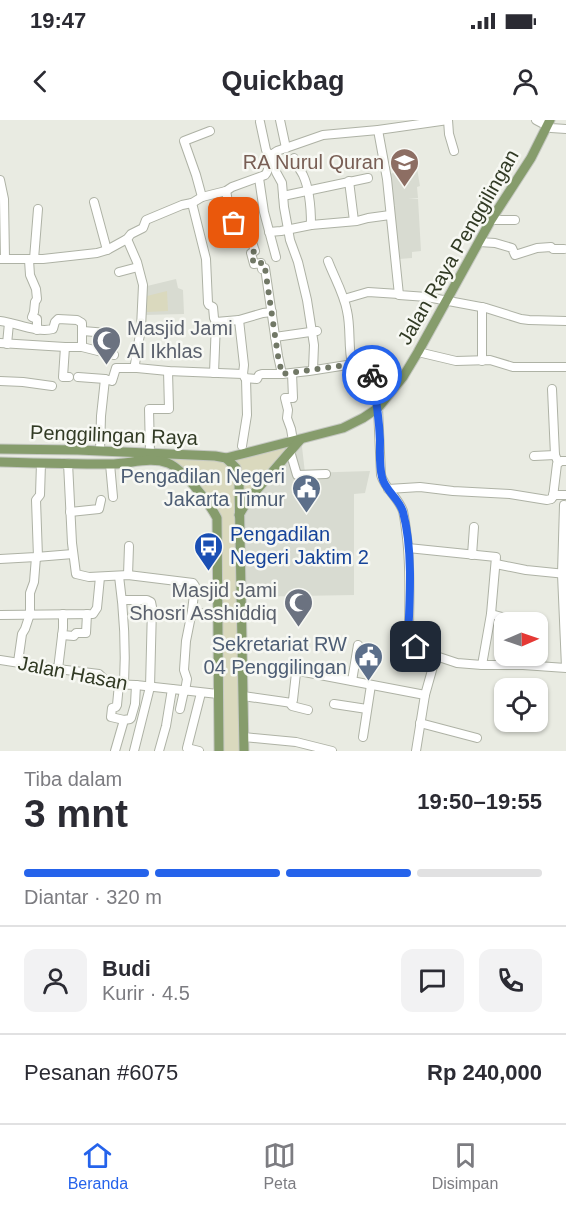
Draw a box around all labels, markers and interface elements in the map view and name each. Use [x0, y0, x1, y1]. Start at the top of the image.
text: 19:47 [30, 8, 86, 33]
icon: back [24, 65, 57, 98]
icon: person [509, 65, 542, 98]
text: Quickbag [221, 66, 345, 96]
school or university icon: RA Nurul Quran [389, 146, 421, 188]
street label: Jalan Raya Penggilingan [393, 146, 523, 348]
place label: RA Nurul Quran [243, 151, 384, 173]
pin [208, 197, 259, 248]
icon: bag [217, 206, 250, 239]
place label: Masjid Jami Al Ikhlas [127, 317, 233, 362]
mosque icon: Masjid Jami Al Ikhlas [90, 324, 122, 366]
courier [342, 345, 402, 405]
icon: bike [356, 359, 389, 392]
street label: Penggilingan Raya [30, 421, 199, 449]
place label: Pengadilan Negeri Jakarta Timur [120, 465, 285, 510]
public building icon: Pengadilan Negeri Jakarta Timur [290, 472, 322, 514]
place label: Pengadilan Negeri Jaktim 2 [230, 523, 369, 568]
bus stop icon: Pengadilan Negeri Jaktim 2 [193, 530, 225, 572]
place label: Masjid Jami Shosri Asshiddiq [129, 579, 277, 624]
mosque icon: Masjid Jami Shosri Asshiddiq [282, 586, 314, 628]
north arrow [494, 612, 548, 666]
map controls [494, 612, 548, 732]
pin [390, 621, 441, 672]
icon: home [399, 630, 432, 663]
place label: Sekretariat RW 04 Penggilingan [204, 633, 347, 678]
public building icon: Sekretariat RW 04 Penggilingan [352, 640, 384, 682]
street label: Jalan Hasan [16, 652, 130, 694]
button: locate [494, 678, 548, 732]
text: Tiba dalam [24, 768, 122, 790]
text: 19:50–19:55 [417, 789, 542, 814]
text: 3 mnt [24, 792, 128, 835]
text: Diantar · 320 m [24, 886, 162, 908]
button: person [24, 949, 87, 1012]
button: chat [401, 949, 464, 1012]
button: phone [479, 949, 542, 1012]
text: Budi [102, 956, 151, 981]
text: Kurir · 4.5 [102, 982, 190, 1004]
text: Pesanan #6075 [24, 1060, 178, 1085]
text: Rp 240,000 [427, 1060, 542, 1085]
tab: Beranda [68, 1139, 128, 1193]
tab: Peta [263, 1139, 296, 1193]
tab: Disimpan [432, 1139, 498, 1193]

